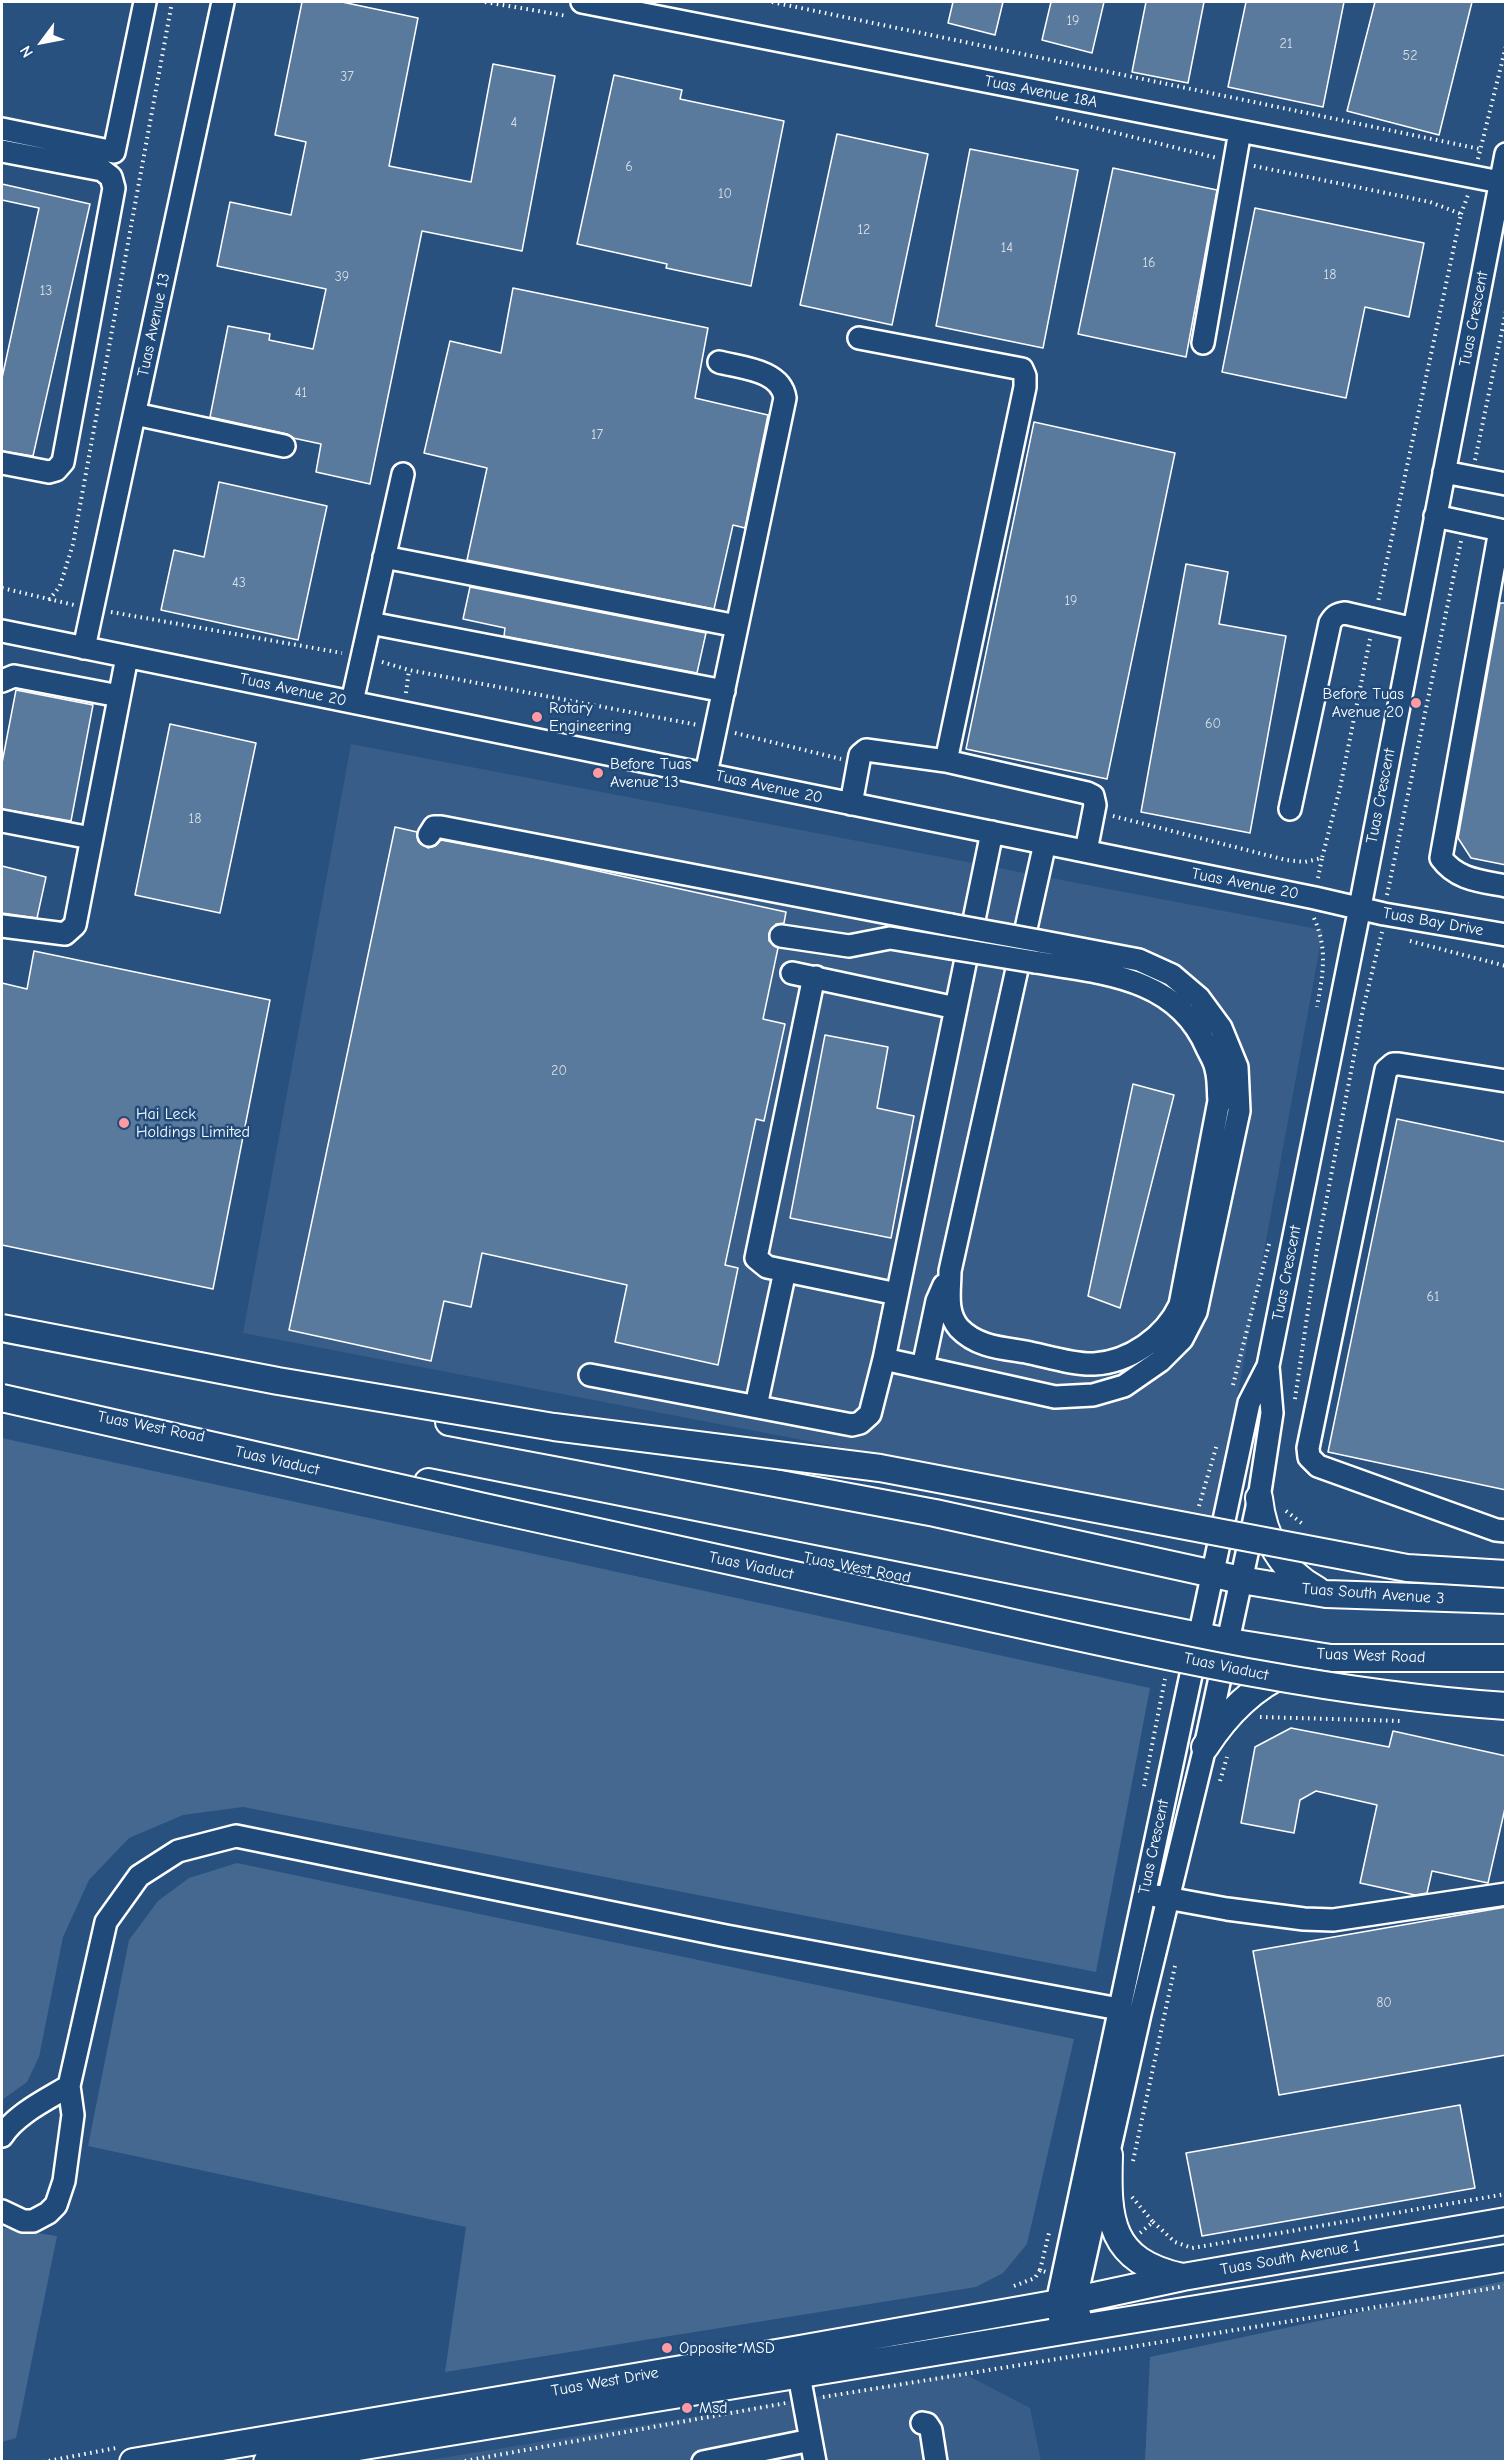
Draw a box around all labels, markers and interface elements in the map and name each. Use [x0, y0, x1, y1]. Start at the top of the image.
north arrow [12, 12, 72, 72]
house number: 19 [1067, 13, 1079, 29]
house number: 21 [1280, 36, 1292, 52]
text: N [16, 42, 37, 61]
house number: 52 [1403, 48, 1417, 64]
house number: 37 [340, 69, 354, 85]
street label: Tuas Avenue 18A [983, 72, 1099, 112]
house number: 4 [511, 115, 517, 131]
house number: 6 [625, 159, 633, 175]
house number: 10 [718, 186, 732, 202]
house number: 12 [858, 222, 870, 238]
house number: 14 [1001, 240, 1013, 256]
house number: 16 [1142, 255, 1156, 271]
house number: 18 [1324, 267, 1336, 283]
house number: 39 [335, 269, 349, 285]
street label: Tuas Crescent [1455, 270, 1493, 368]
street label: Tuas Avenue 13 [134, 272, 174, 378]
house number: 13 [40, 283, 52, 299]
house number: 41 [295, 385, 307, 401]
house number: 17 [591, 427, 603, 443]
house number: 43 [232, 575, 246, 591]
house number: 19 [1065, 593, 1077, 609]
street label: Tuas Avenue 20 [238, 669, 348, 711]
place label: Before Tuas Avenue 20 [1323, 684, 1404, 722]
marker: Before Tuas Avenue 20 [1409, 696, 1423, 710]
place label: Rotary Engineering [549, 698, 632, 736]
marker: Rotary Engineering [530, 710, 544, 724]
house number: 60 [1205, 716, 1221, 732]
street label: Tuas Crescent [1362, 747, 1400, 845]
place label: Before Tuas Avenue 13 [610, 754, 691, 792]
marker: Before Tuas Avenue 13 [591, 766, 605, 780]
street label: Tuas Avenue 20 [714, 766, 824, 808]
house number: 18 [189, 811, 201, 827]
street label: Tuas Avenue 20 [1190, 864, 1300, 904]
street label: Tuas Bay Drive [1381, 904, 1485, 940]
house number: 20 [551, 1063, 567, 1079]
place label: Hai Leck Holdings Limited [136, 1104, 250, 1142]
marker: Hai Leck Holdings Limited [117, 1116, 131, 1130]
street label: Tuas Crescent [1268, 1224, 1306, 1322]
house number: 61 [1426, 1289, 1440, 1305]
street label: Tuas West Road [96, 1407, 206, 1447]
street label: Tuas Viaduct [233, 1442, 321, 1480]
street label: Tuas Viaduct [707, 1548, 795, 1584]
street label: Tuas West Road [802, 1548, 912, 1588]
street label: Tuas South Avenue 3 [1301, 1579, 1445, 1609]
street label: Tuas West Road [1316, 1645, 1426, 1667]
street label: Tuas Viaduct [1182, 1649, 1270, 1685]
street label: Tuas Crescent [1135, 1798, 1173, 1896]
house number: 80 [1376, 1995, 1392, 2011]
street label: Tuas South Avenue 1 [1219, 2236, 1361, 2280]
place label: Opposite MSD [679, 2338, 775, 2358]
marker: Opposite MSD [660, 2341, 674, 2355]
street label: Tuas West Drive [550, 2363, 660, 2401]
place label: Msd [699, 2398, 727, 2418]
marker: Msd [680, 2401, 694, 2415]

